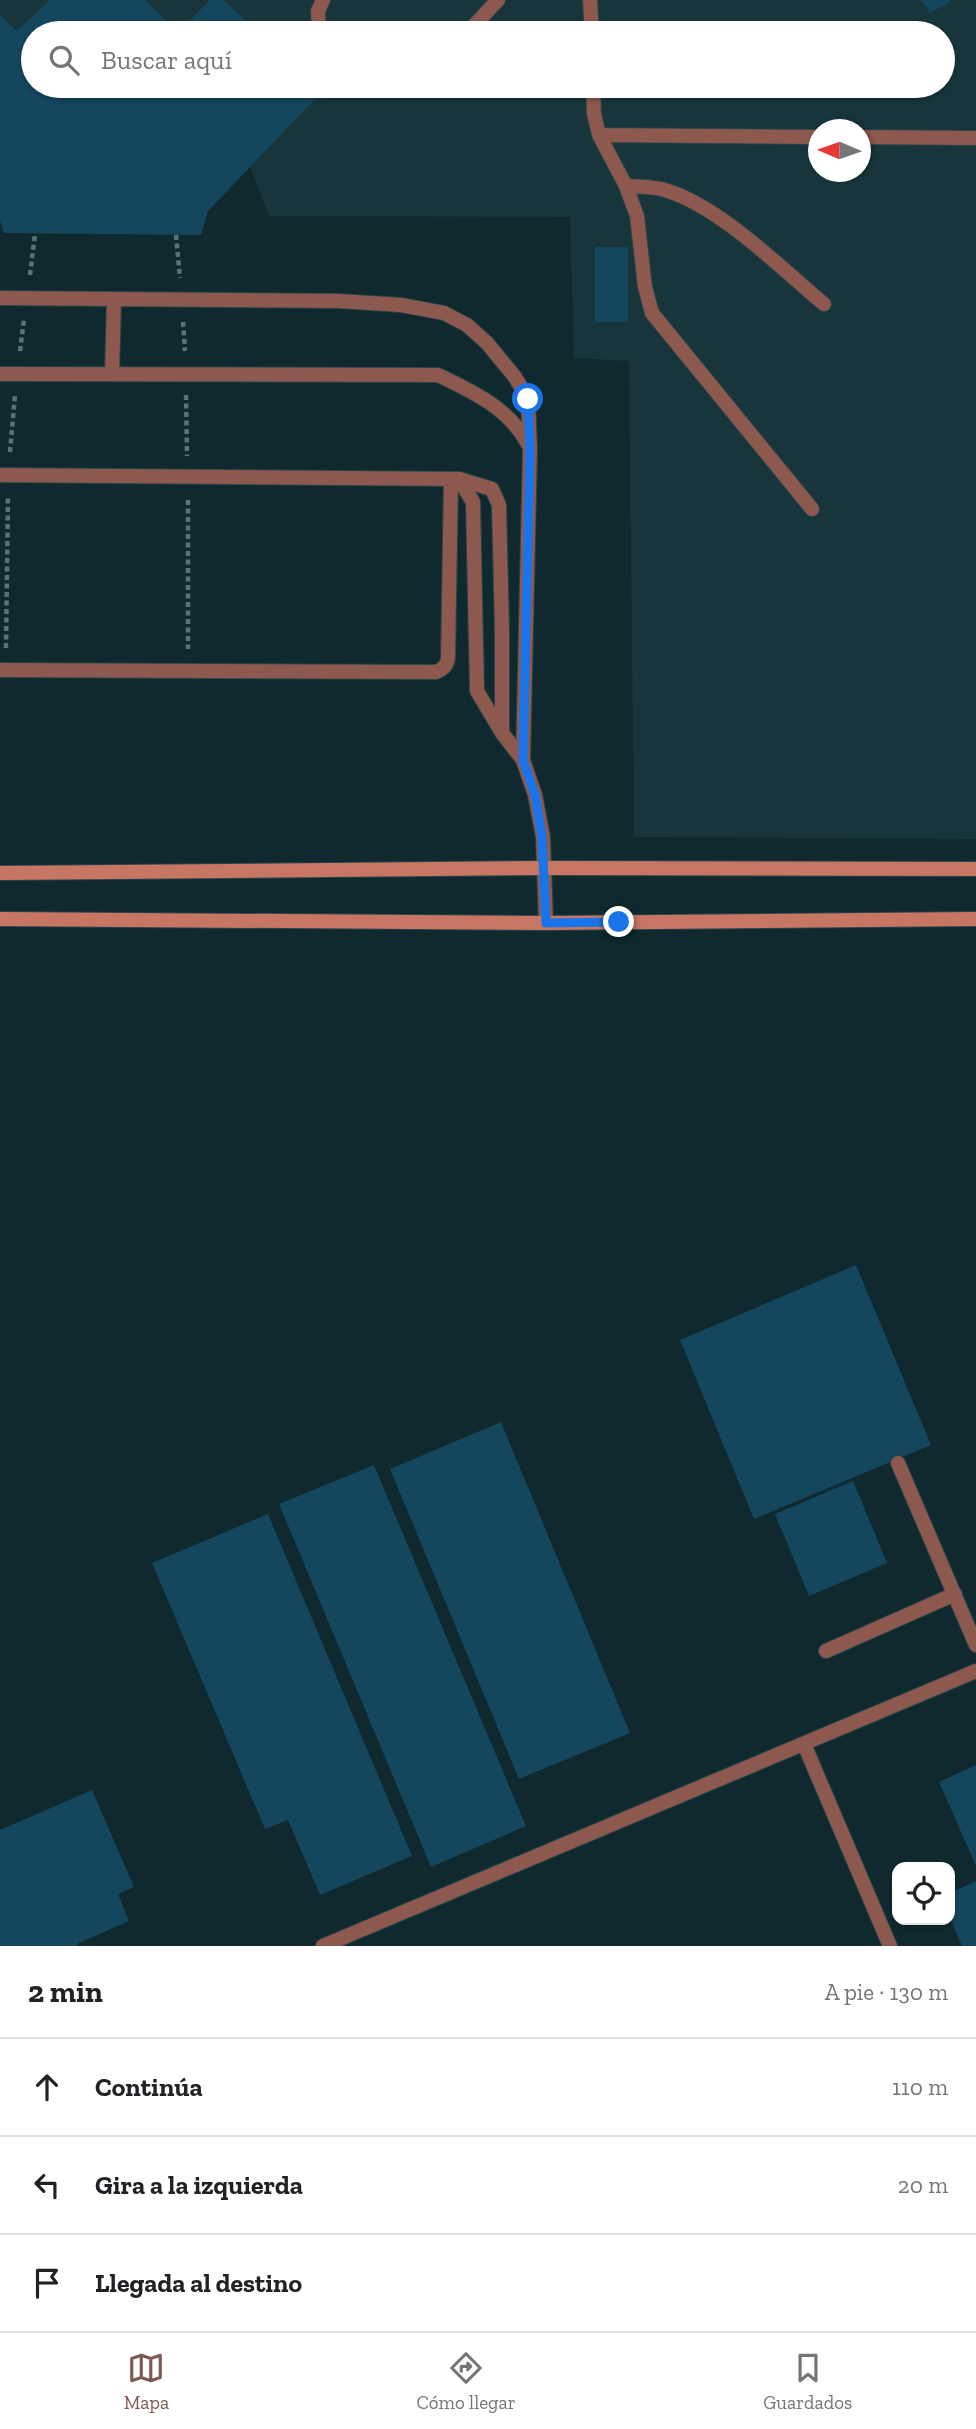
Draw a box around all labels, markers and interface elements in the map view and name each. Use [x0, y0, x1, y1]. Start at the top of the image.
search box [21, 21, 955, 98]
icon: search [45, 41, 83, 79]
text: Buscar aquí [101, 44, 232, 76]
north arrow [808, 119, 871, 182]
route start [512, 383, 543, 414]
route end [603, 906, 634, 937]
map controls [892, 1862, 955, 1925]
button: locate [892, 1862, 955, 1925]
text: 2 min [28, 1974, 103, 2010]
text: A pie · 130 m [825, 1978, 948, 2006]
icon: ahead [28, 2068, 66, 2106]
text: Continúa [95, 2071, 203, 2103]
text: 110 m [892, 2073, 948, 2101]
icon: left [28, 2166, 66, 2204]
text: Gira a la izquierda [95, 2169, 303, 2201]
text: 20 m [898, 2171, 948, 2199]
icon: arrive [28, 2264, 66, 2302]
text: Llegada al destino [95, 2267, 302, 2299]
tab: Mapa [124, 2349, 169, 2414]
tab: Cómo llegar [417, 2349, 516, 2414]
tab: Guardados [763, 2349, 852, 2414]

